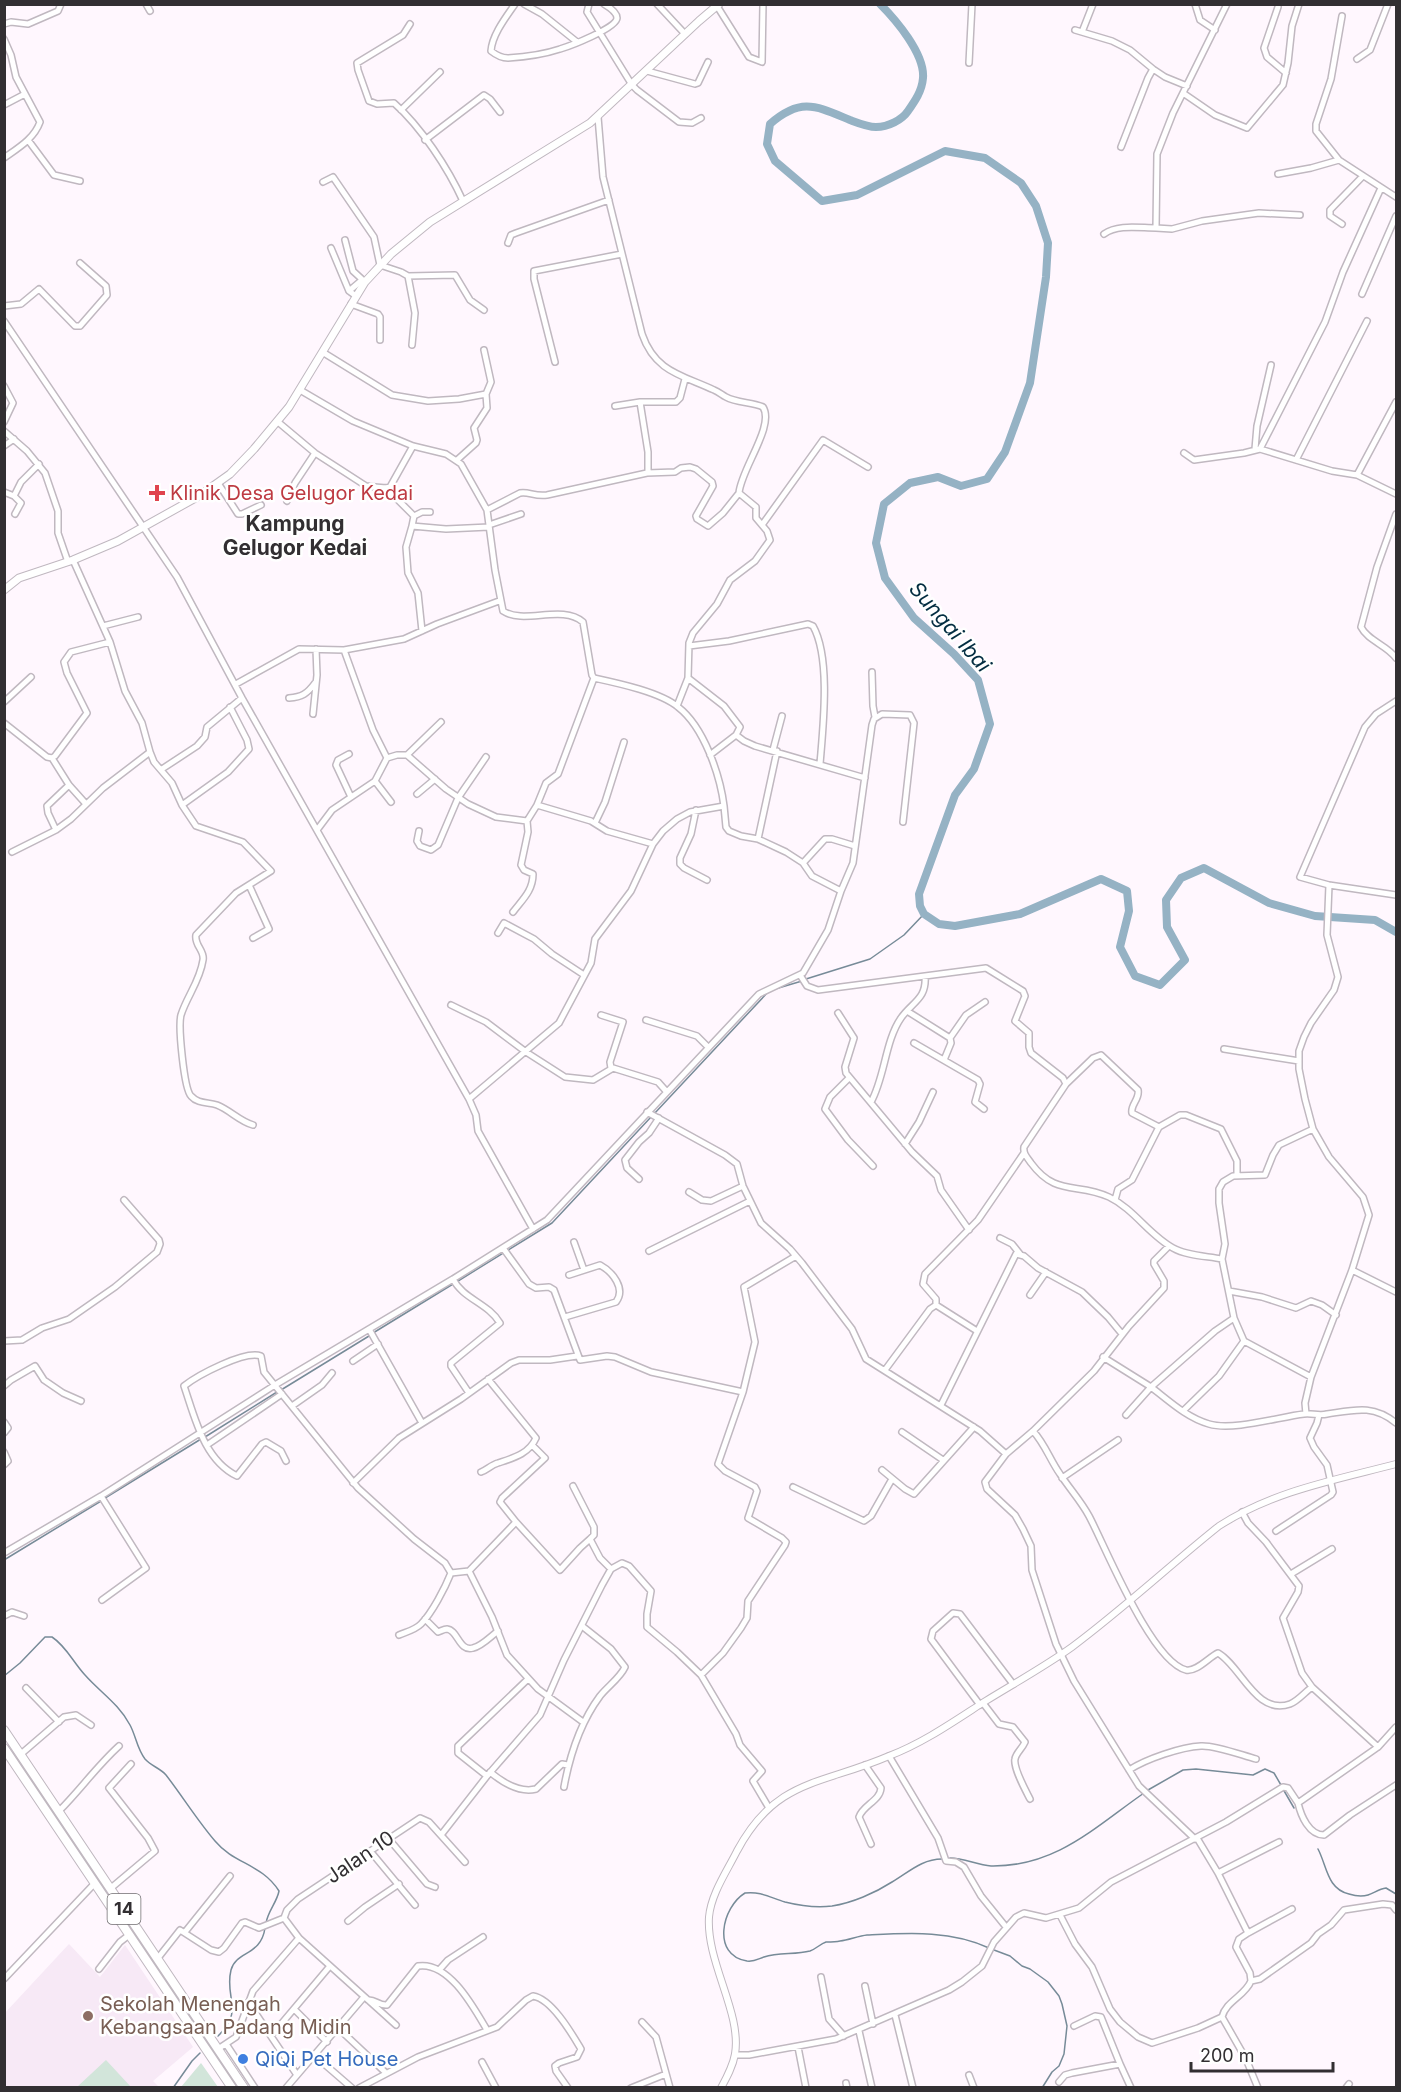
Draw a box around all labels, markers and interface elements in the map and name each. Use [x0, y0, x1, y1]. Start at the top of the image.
place label: Klinik Desa Gelugor Kedai [170, 481, 413, 505]
marker: Klinik Desa Gelugor Kedai [148, 484, 166, 502]
district label: Kampung Gelugor Kedai [223, 511, 367, 560]
water label: Sungai Ibai [904, 576, 997, 678]
street label: Jalan 10 [321, 1826, 399, 1888]
road number: 14 [108, 1894, 140, 1924]
place label: Sekolah Menengah Kebangsaan Padang Midin [100, 1992, 352, 2039]
marker: Sekolah Menengah Kebangsaan Padang Midin [81, 2009, 95, 2023]
scale bar [1191, 2035, 1334, 2073]
text: 200 m [1200, 2045, 1255, 2066]
place label: QiQi Pet House [255, 2047, 398, 2071]
marker: QiQi Pet House [236, 2052, 250, 2066]

